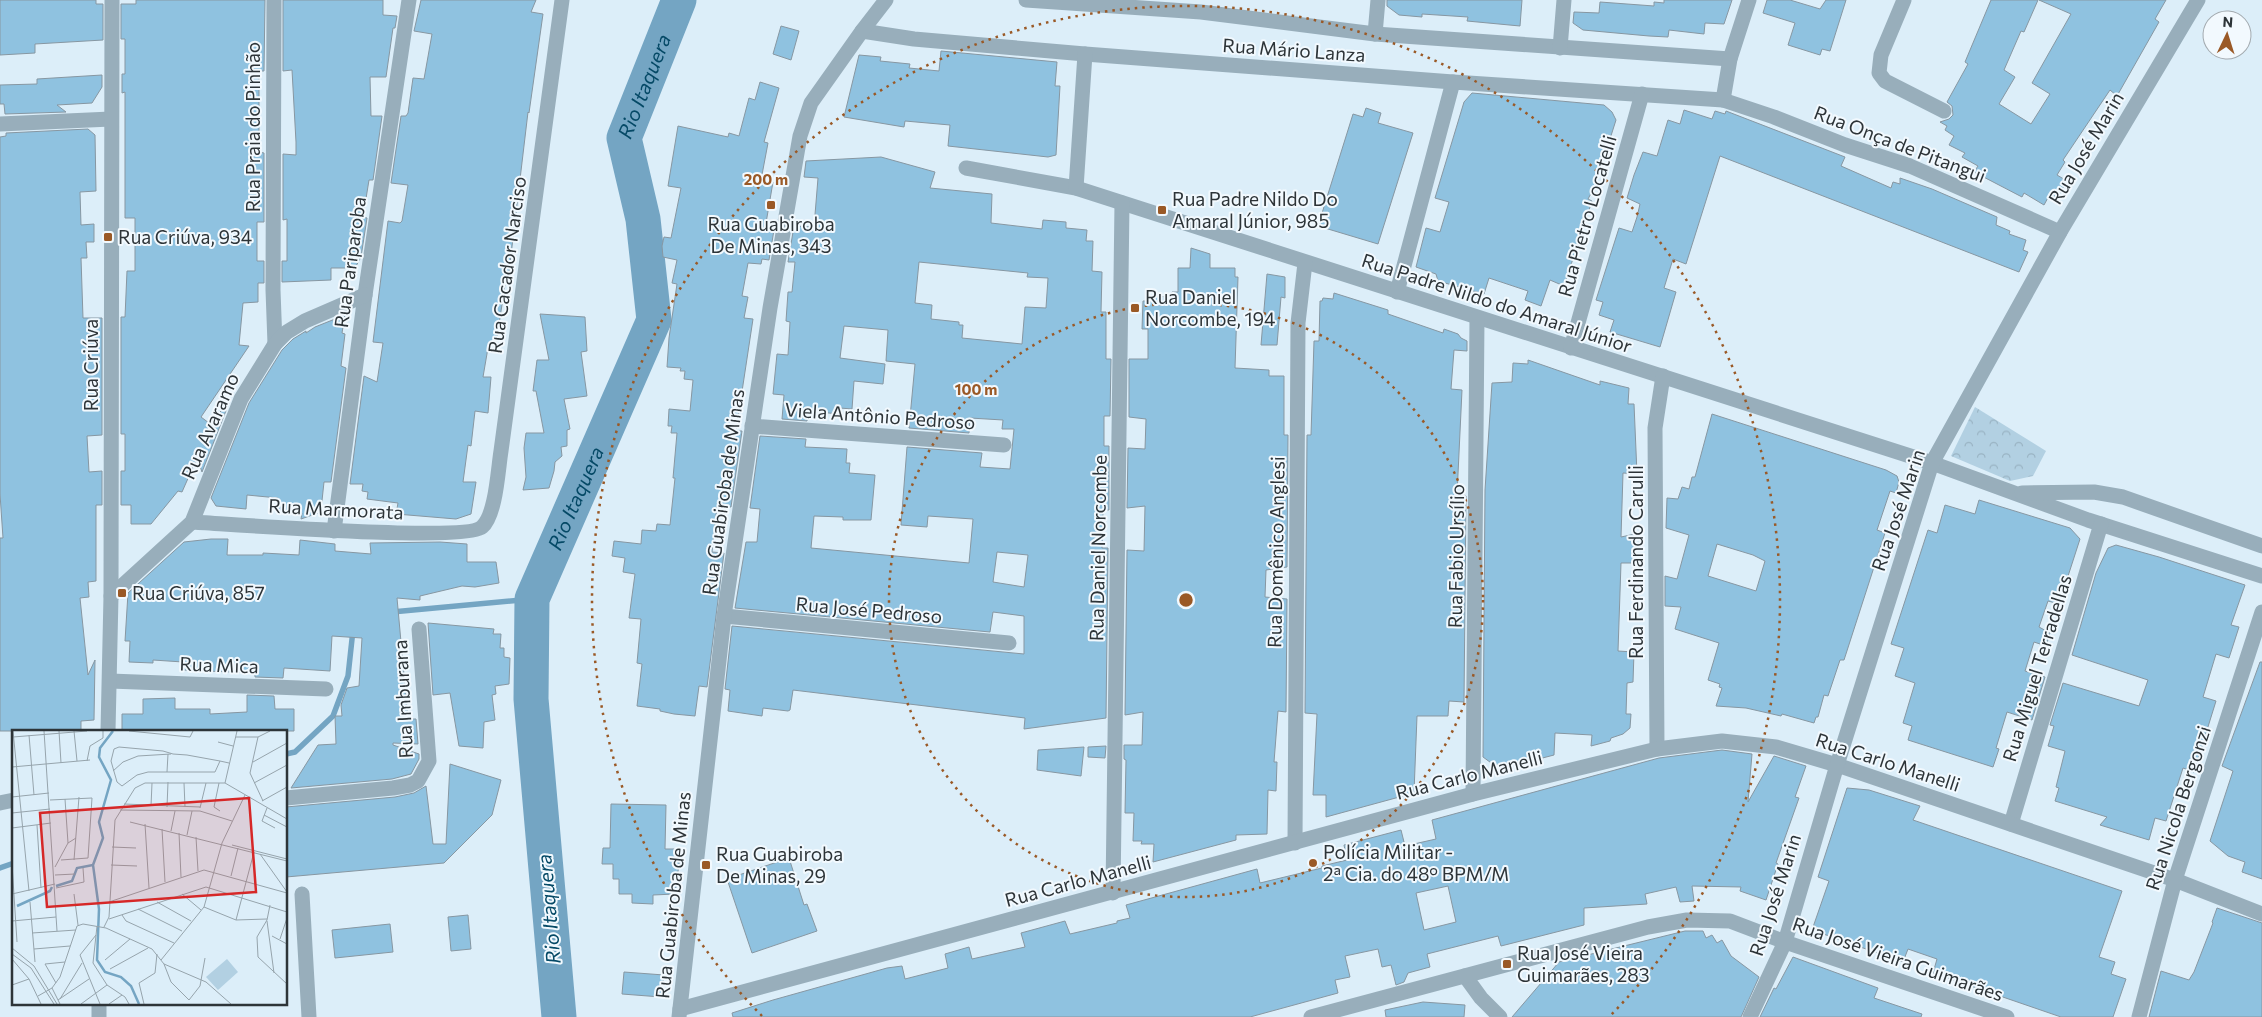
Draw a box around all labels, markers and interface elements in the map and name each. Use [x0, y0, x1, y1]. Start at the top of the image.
north arrow [2202, 10, 2252, 60]
text: N [2222, 13, 2234, 30]
water label: Rio Itaquera [612, 30, 675, 142]
street label: Rua Mário Lanza [1222, 33, 1366, 66]
street label: Rua Praia do Pinhão [241, 42, 264, 212]
street label: Rua José Marin [2043, 87, 2128, 208]
street label: Rua Onça de Pitangui [1811, 100, 1989, 187]
street label: Rua Pietro Locatelli [1552, 132, 1621, 299]
text: 200 m [744, 170, 788, 188]
street label: Rua Cacador Narciso [483, 175, 530, 355]
place label: Rua Padre Nildo Do Amaral Júnior, 985 [1172, 187, 1338, 232]
street label: Rua Pariparoba [329, 195, 370, 329]
marker: Rua Guabiroba De Minas, 343 [765, 199, 777, 211]
marker: Rua Padre Nildo Do Amaral Júnior, 985 [1156, 204, 1168, 216]
place label: Rua Guabiroba De Minas, 343 [707, 212, 835, 257]
place label: Rua Criúva, 934 [118, 225, 252, 248]
marker: Rua Criúva, 934 [102, 231, 114, 243]
street label: Rua Padre Nildo do Amaral Júnior [1359, 248, 1636, 357]
place label: Rua Daniel Norcombe, 194 [1145, 285, 1275, 330]
marker: Rua Daniel Norcombe, 194 [1129, 302, 1141, 314]
street label: Rua Criúva [79, 319, 102, 411]
street label: Rua Avaramo [176, 369, 243, 483]
text: 100 m [955, 380, 997, 398]
street label: Rua Guabiroba de Minas [697, 387, 748, 597]
street label: Viela Antônio Pedroso [784, 397, 976, 434]
water label: Rio Itaquera [542, 443, 608, 553]
street label: Rua José Marin [1866, 446, 1929, 574]
street label: Rua Daniel Norcombe [1084, 455, 1111, 641]
street label: Rua Domênico Anglesi [1262, 456, 1289, 648]
street label: Rua Ferdinando Carulli [1624, 465, 1647, 659]
street label: Rua Fabio Ursílio [1443, 484, 1468, 628]
street label: Rua Marmorata [268, 493, 404, 524]
street label: Rua Miguel Terradellas [1997, 572, 2076, 764]
place label: Rua Criúva, 857 [132, 581, 265, 604]
marker: Rua Criúva, 857 [116, 587, 128, 599]
centre of rings [1177, 591, 1195, 609]
street label: Rua José Pedroso [795, 592, 943, 627]
street label: Rua Imburana [388, 639, 417, 759]
street label: Rua Mica [179, 652, 259, 677]
street label: Rua Nicola Bergonzi [2140, 723, 2215, 893]
street label: Rua Carlo Manelli [1813, 727, 1963, 796]
inset map [12, 730, 288, 1004]
street label: Rua Carlo Manelli [1393, 745, 1545, 804]
street label: Rua Guabiroba de Minas [650, 790, 695, 1000]
street label: Rua José Marin [1744, 831, 1805, 959]
place label: Polícia Militar - 2ª Cia. do 48º BPM/M [1323, 840, 1509, 885]
place label: Rua Guabiroba De Minas, 29 [716, 842, 843, 887]
street label: Rua Carlo Manelli [1002, 850, 1154, 911]
water label: Rio Itaquera [531, 853, 565, 965]
marker: Polícia Militar - 2ª Cia. do 48º BPM/M [1307, 857, 1319, 869]
marker: Rua Guabiroba De Minas, 29 [700, 859, 712, 871]
street label: Rua José Vieira Guimarães [1790, 912, 2007, 1005]
place label: Rua José Vieira Guimarães, 283 [1517, 941, 1650, 986]
marker: Rua José Vieira Guimarães, 283 [1501, 958, 1513, 970]

